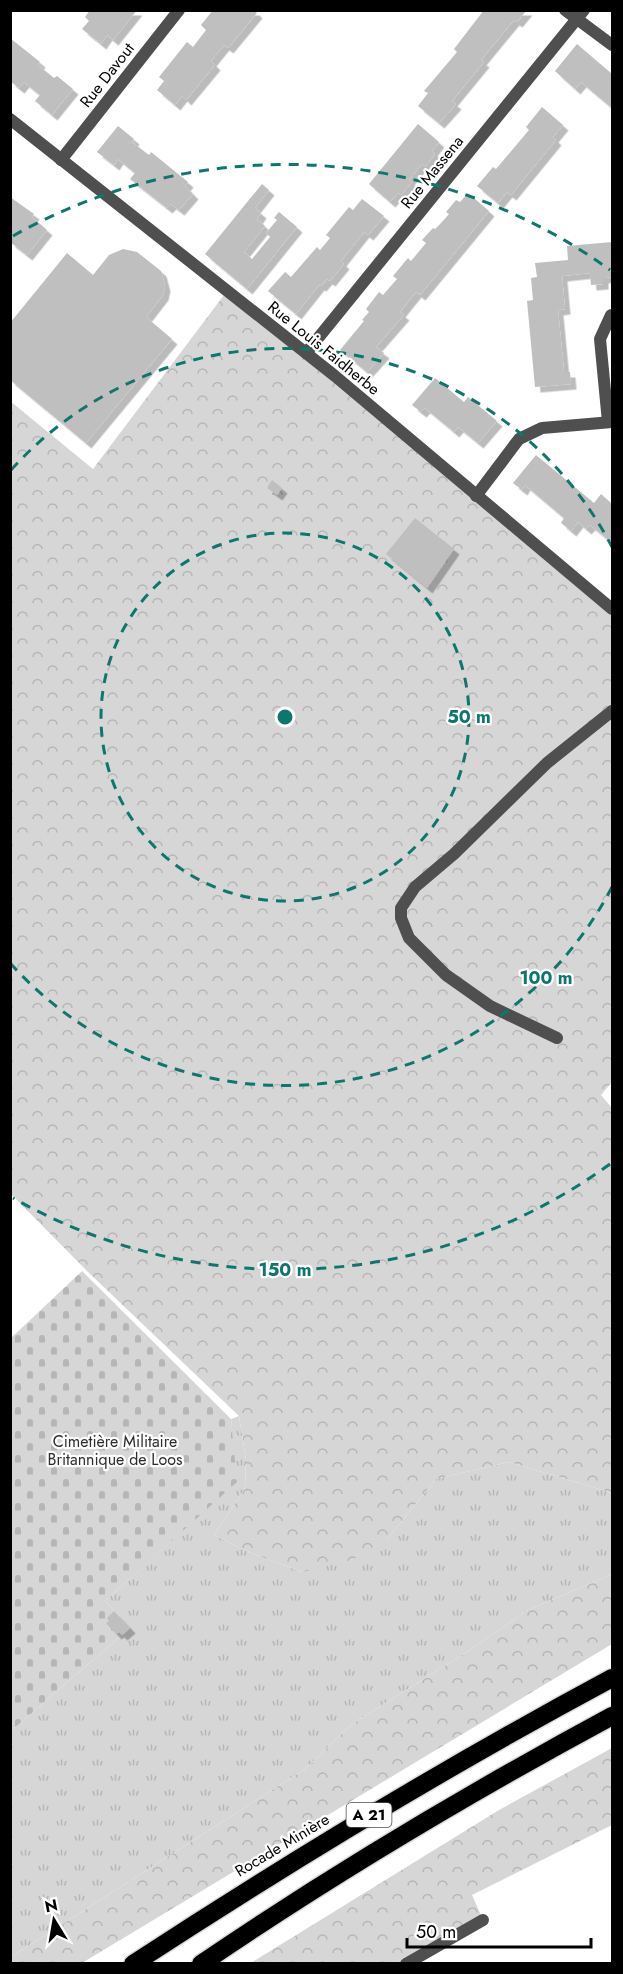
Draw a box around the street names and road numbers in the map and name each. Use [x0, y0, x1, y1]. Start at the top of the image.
street label: Rue Davout [74, 38, 140, 112]
street label: Rue Massena [395, 130, 469, 214]
street label: Rue Louis Faidherbe [263, 296, 385, 400]
road number: A 21 [346, 1803, 392, 1827]
street label: Rocade Minière [230, 1808, 334, 1882]

